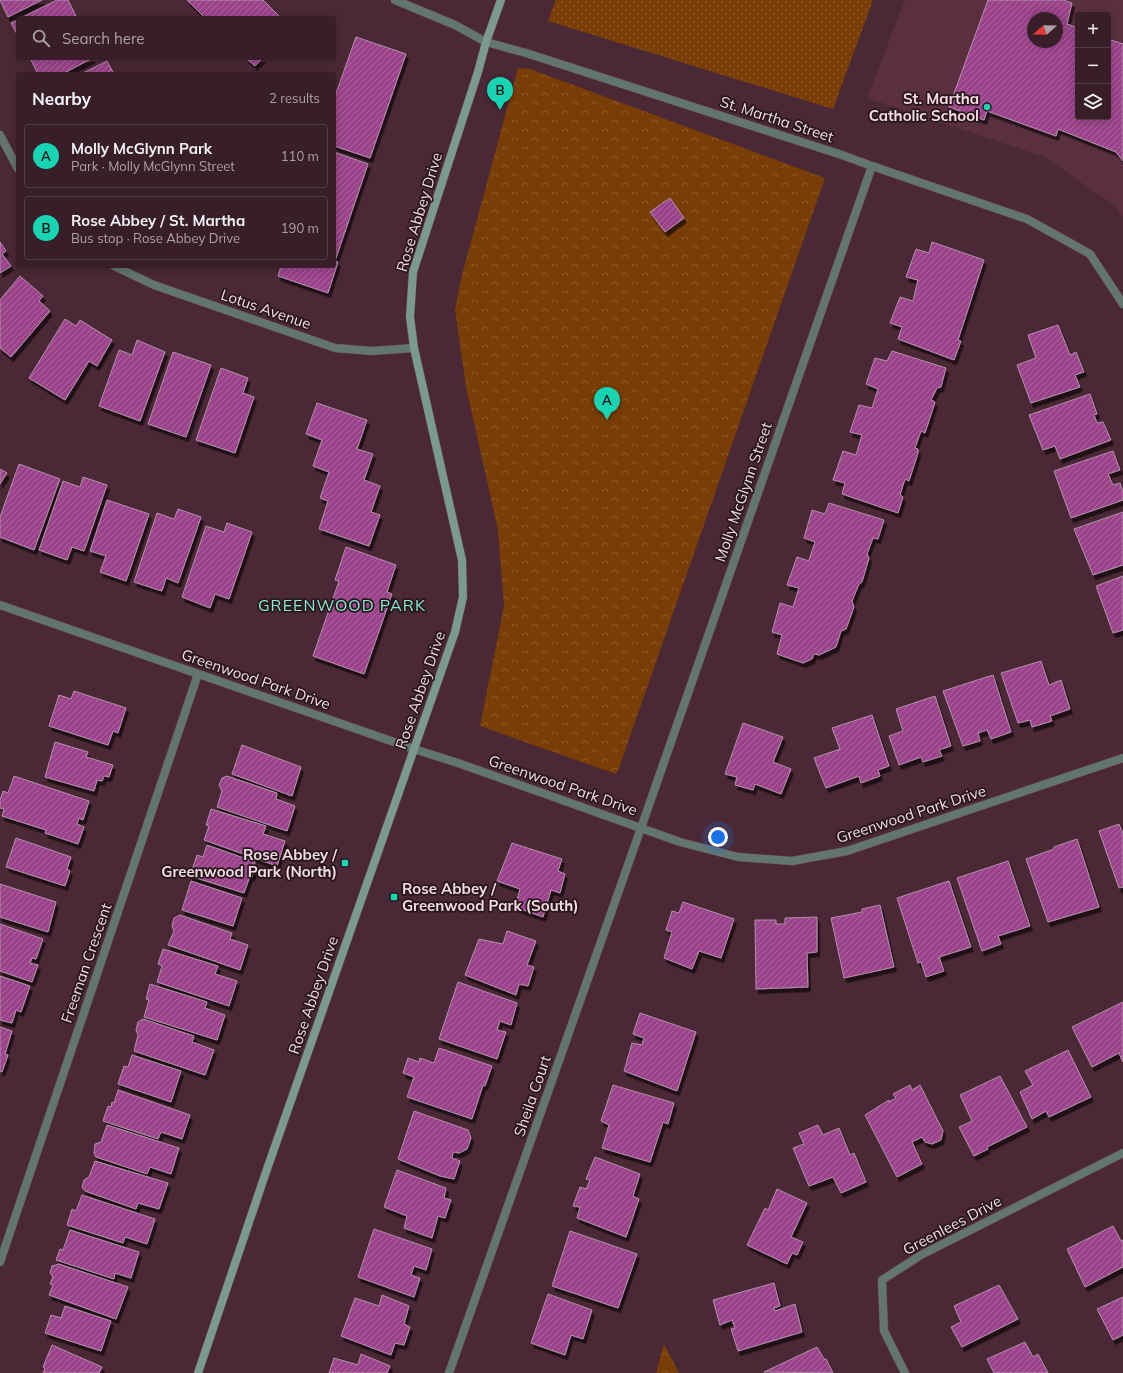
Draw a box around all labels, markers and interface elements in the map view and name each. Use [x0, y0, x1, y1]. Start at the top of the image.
north arrow [1027, 12, 1063, 48]
map controls [1075, 12, 1111, 120]
button: + [1075, 12, 1111, 48]
search box [16, 16, 336, 60]
icon: search [30, 27, 52, 49]
text: Search here [62, 29, 144, 48]
button: − [1075, 48, 1111, 84]
pin: B [487, 77, 513, 110]
button: layers [1075, 84, 1111, 120]
text: Nearby [32, 88, 91, 109]
place label: St. Martha Catholic School [869, 89, 979, 125]
text: 2 results [269, 90, 320, 106]
street label: St. Martha Street [718, 92, 836, 146]
marker: St. Martha Catholic School [982, 102, 992, 112]
text: Molly McGlynn Park [71, 139, 212, 158]
text: A [41, 148, 51, 164]
text: 110 m [281, 148, 319, 164]
street label: Rose Abbey Drive [392, 150, 446, 274]
text: Park · Molly McGlynn Street [71, 158, 235, 174]
text: Rose Abbey / St. Martha [71, 211, 245, 230]
text: B [42, 220, 50, 236]
text: 190 m [281, 220, 319, 236]
text: Bus stop · Rose Abbey Drive [71, 230, 240, 246]
street label: Lotus Avenue [218, 285, 314, 333]
pin: A [594, 387, 620, 420]
street label: Molly McGlynn Street [710, 420, 776, 564]
district label: GREENWOOD PARK [258, 595, 426, 615]
street label: Rose Abbey Drive [391, 629, 449, 751]
street label: Greenwood Park Drive [179, 645, 333, 713]
street label: Greenwood Park Drive [486, 751, 640, 819]
street label: Greenwood Park Drive [834, 781, 988, 847]
your location [708, 827, 728, 847]
place label: Rose Abbey / Greenwood Park (North) [161, 845, 338, 881]
marker: Rose Abbey / Greenwood Park (North) [340, 858, 350, 868]
place label: Rose Abbey / Greenwood Park (South) [402, 879, 579, 915]
marker: Rose Abbey / Greenwood Park (South) [389, 892, 399, 902]
street label: Freeman Crescent [57, 901, 115, 1025]
street label: Rose Abbey Drive [284, 934, 342, 1056]
street label: Sheila Court [509, 1053, 555, 1139]
street label: Greenlees Drive [899, 1191, 1005, 1259]

